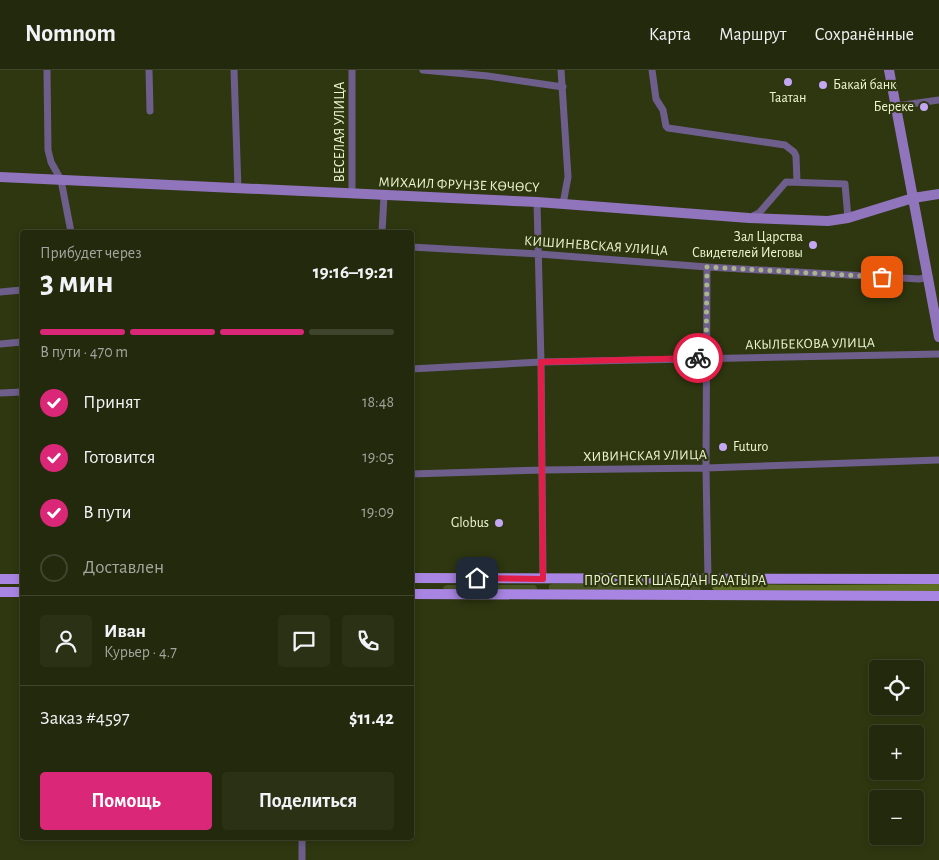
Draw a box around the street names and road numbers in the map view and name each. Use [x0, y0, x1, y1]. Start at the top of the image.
street label: ВЕСЕЛАЯ УЛИЦА [333, 82, 347, 182]
street label: МИХАИЛ ФРУНЗЕ КӨЧӨСҮ [378, 175, 540, 195]
street label: КИШИНЕВСКАЯ УЛИЦА [524, 234, 668, 258]
street label: АКЫЛБЕКОВА УЛИЦА [745, 336, 875, 352]
street label: ХИВИНСКАЯ УЛИЦА [583, 448, 707, 464]
street label: ПРОСПЕКТ ШАБДАН БААТЫРА [584, 574, 766, 588]

